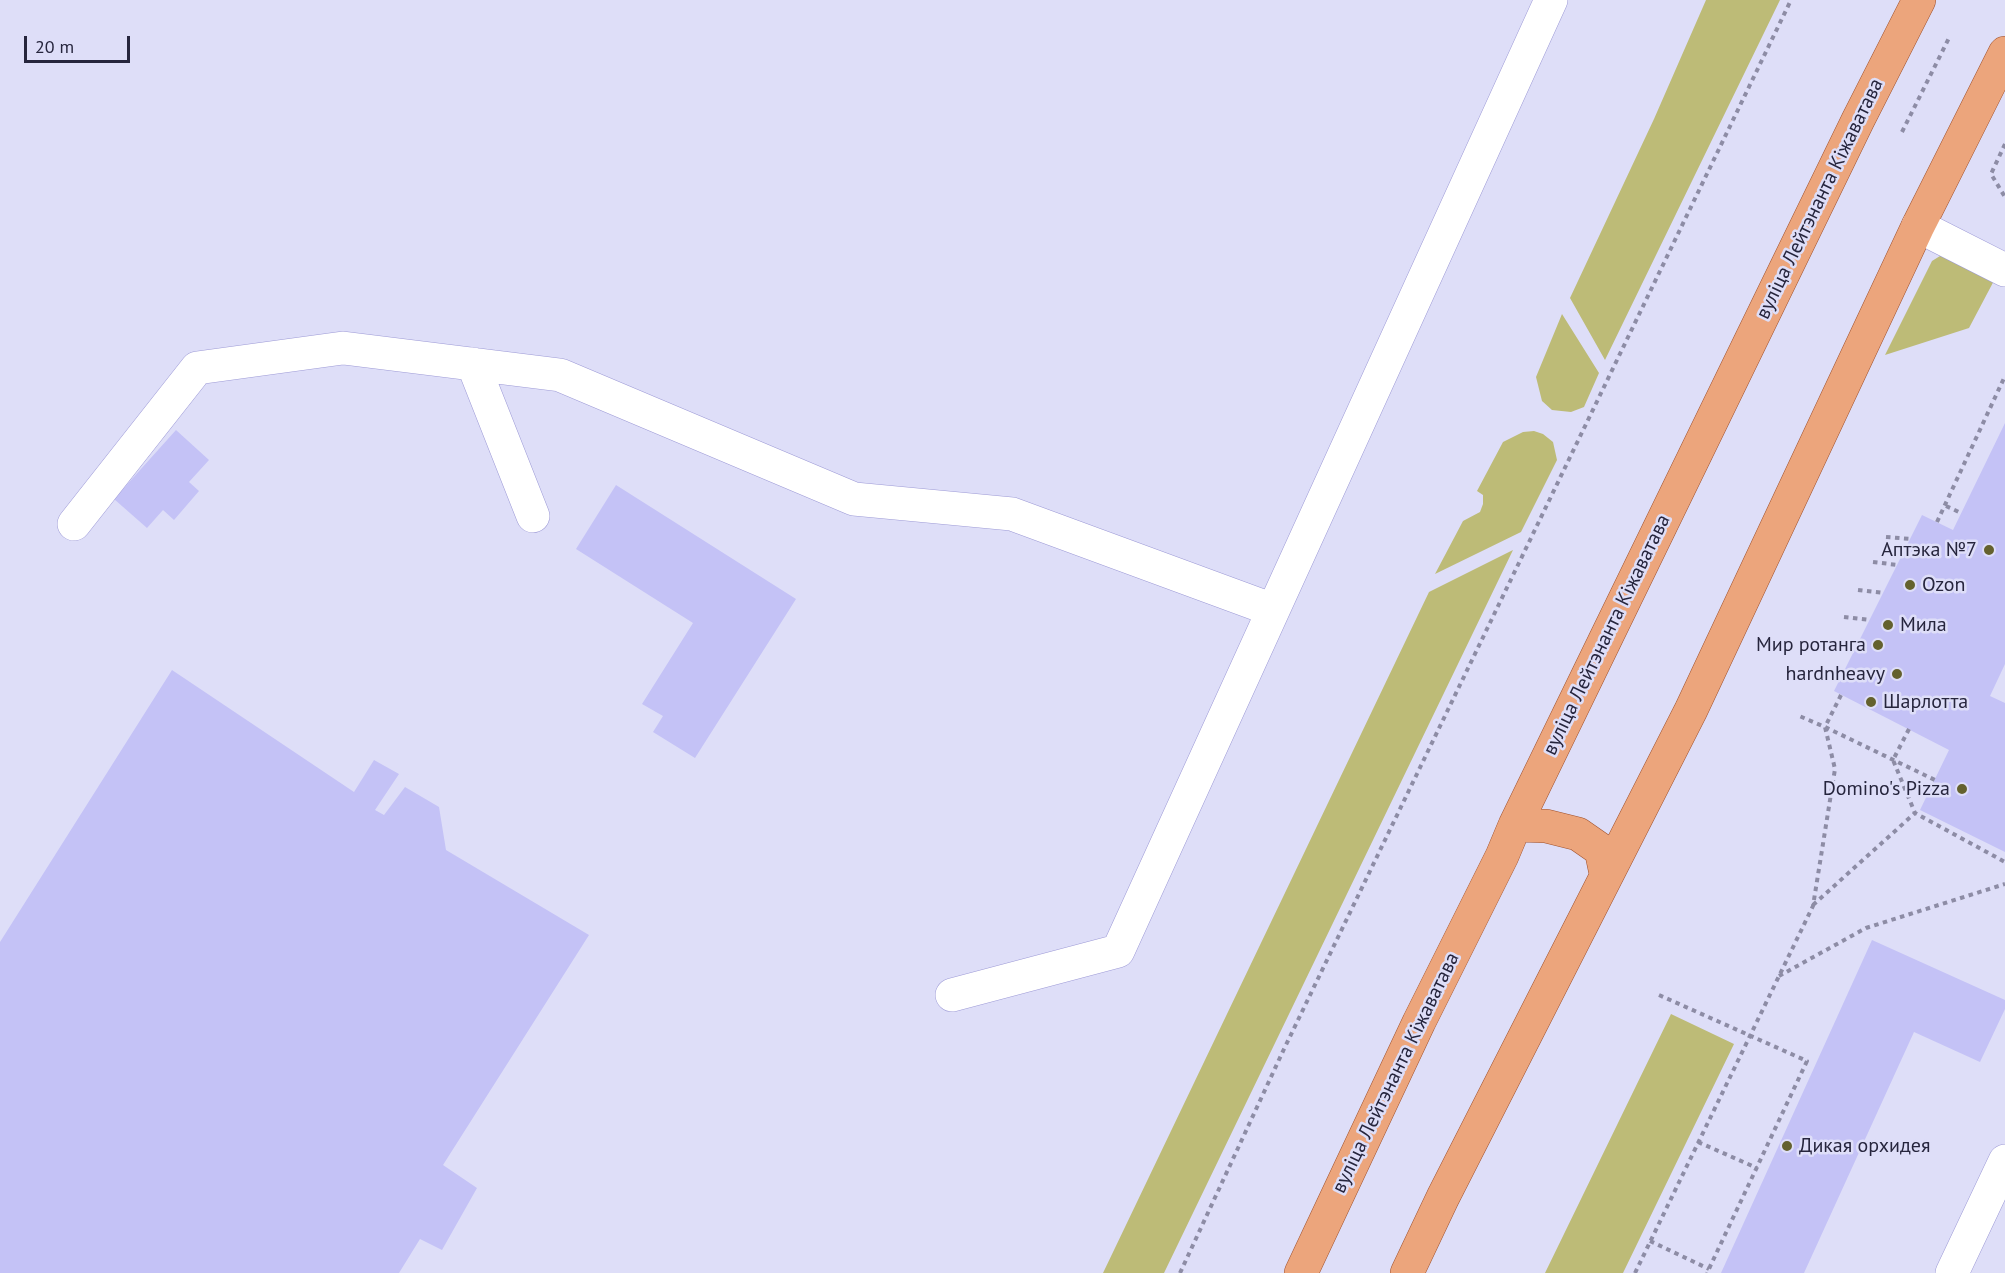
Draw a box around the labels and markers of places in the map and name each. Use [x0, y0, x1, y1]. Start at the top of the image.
place label: Аптэка №7 [1881, 538, 1977, 562]
marker: Аптэка №7 [1982, 543, 1996, 557]
place label: Ozon [1922, 573, 1965, 597]
marker: Ozon [1903, 578, 1917, 592]
place label: Мила [1900, 613, 1947, 637]
marker: Мила [1881, 618, 1895, 632]
place label: Мир ротанга [1756, 633, 1866, 657]
marker: Мир ротанга [1871, 638, 1885, 652]
place label: hardnheavy [1786, 662, 1885, 686]
marker: hardnheavy [1890, 667, 1904, 681]
place label: Шарлотта [1883, 690, 1968, 714]
marker: Шарлотта [1864, 695, 1878, 709]
place label: Domino's Pizza [1823, 777, 1950, 801]
marker: Domino's Pizza [1955, 782, 1969, 796]
place label: Дикая орхидея [1799, 1134, 1930, 1158]
marker: Дикая орхидея [1780, 1139, 1794, 1153]

